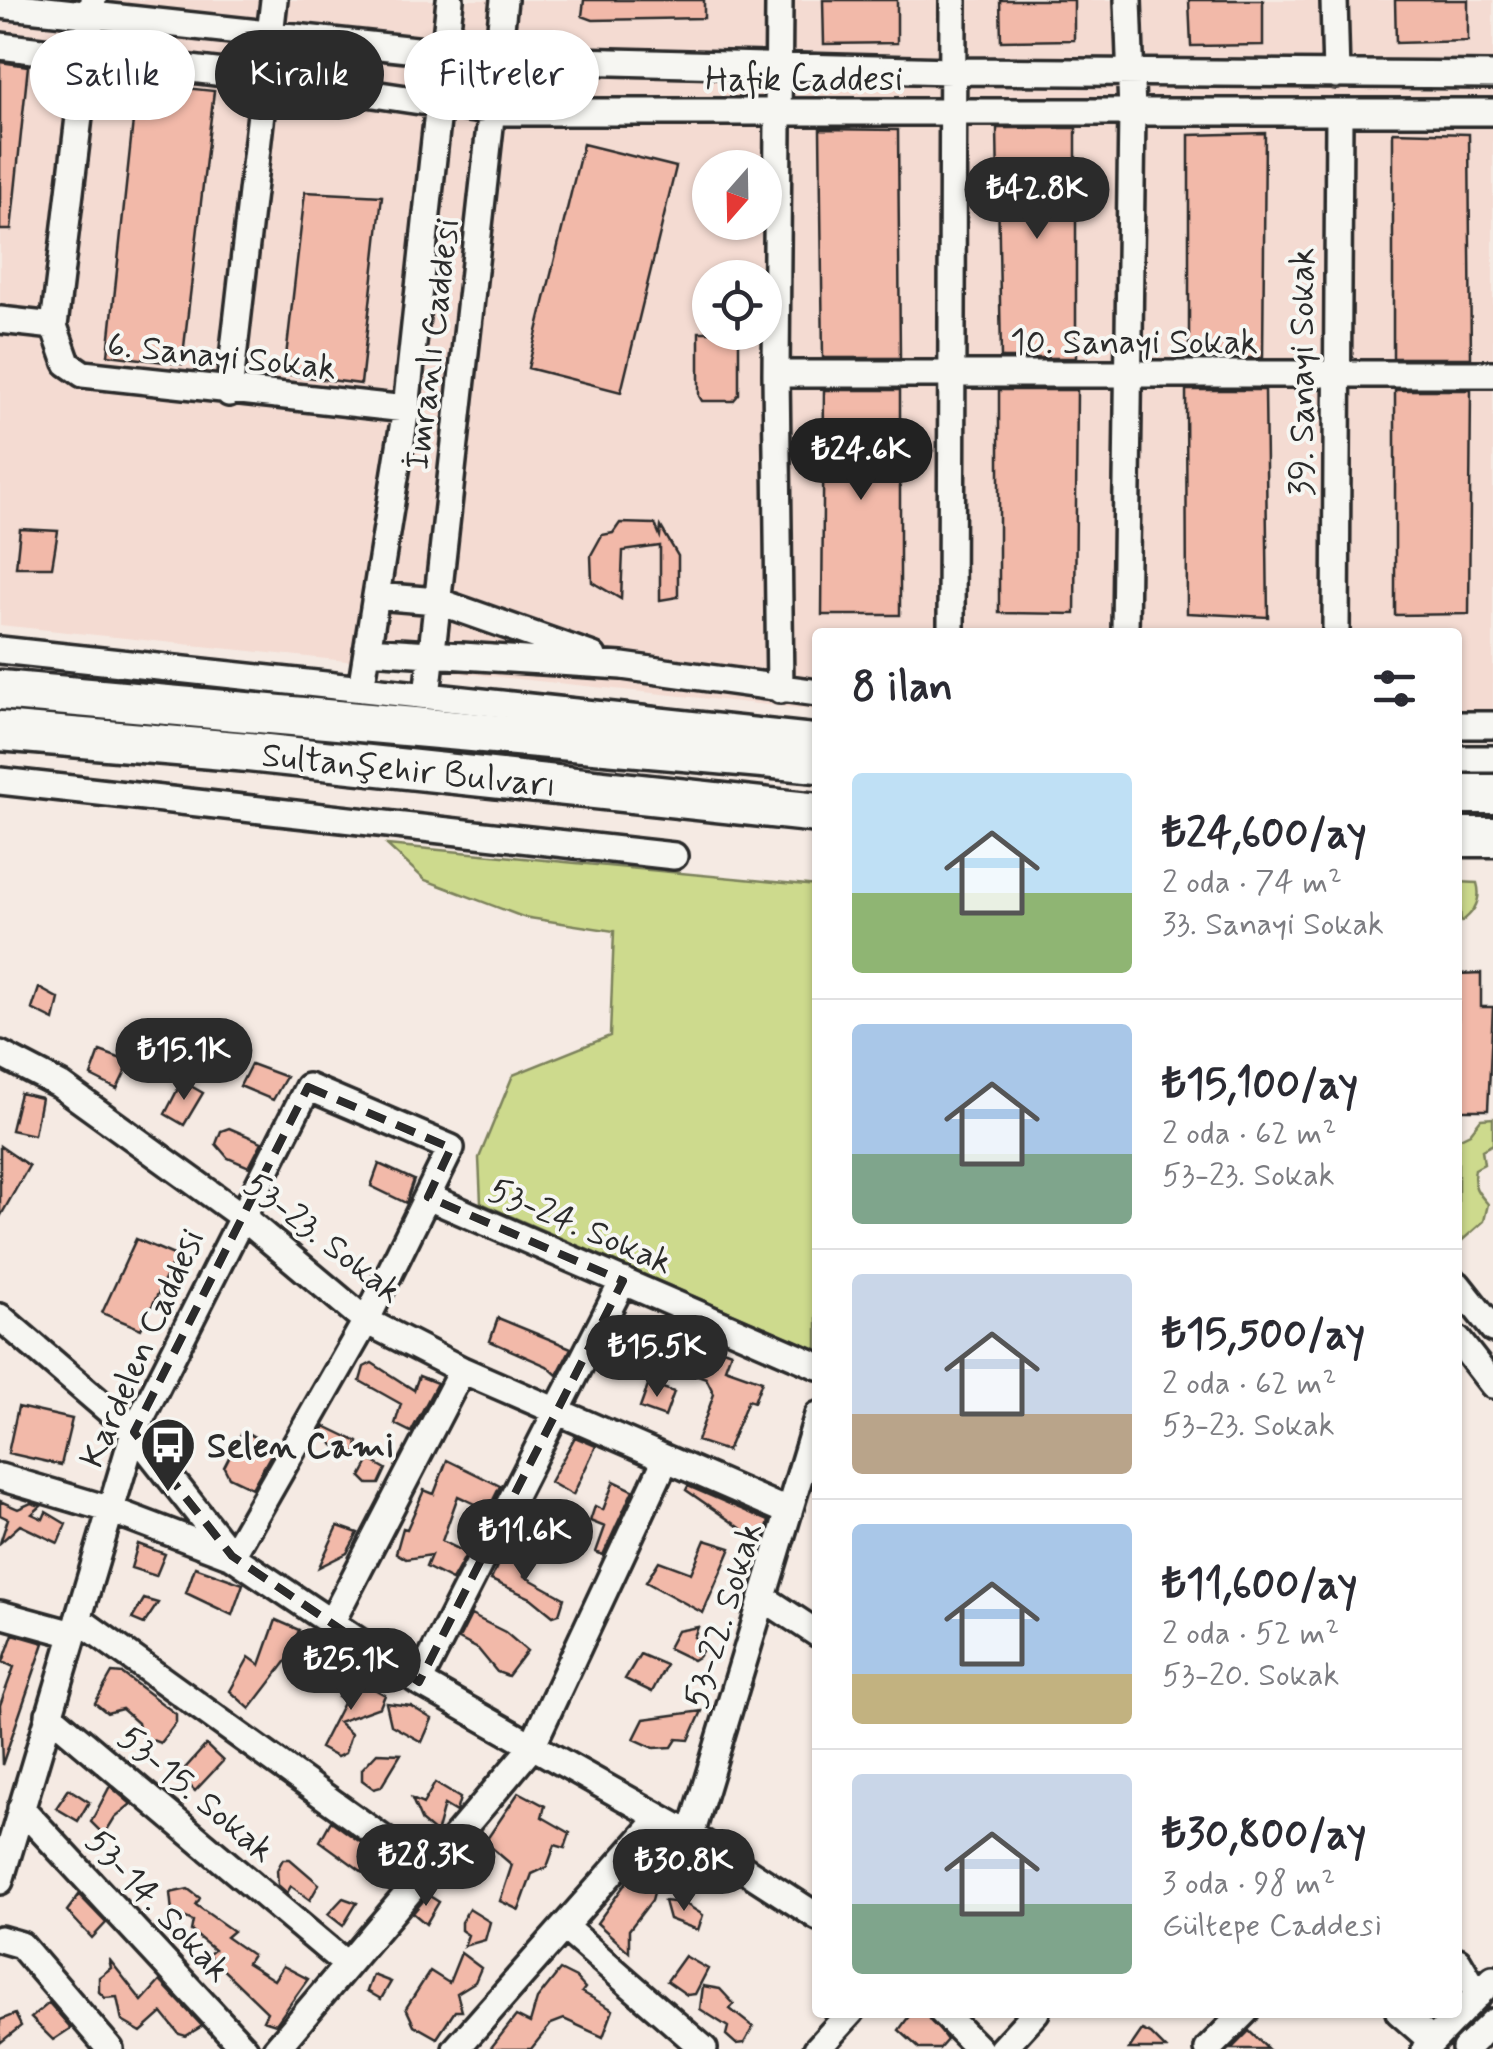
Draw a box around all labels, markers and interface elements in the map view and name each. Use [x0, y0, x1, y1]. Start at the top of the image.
chip: Satılık [30, 30, 195, 120]
chip: Kiralık [215, 30, 384, 120]
chip: Filtreler [404, 30, 599, 120]
street label: Hafik Caddesi [705, 57, 903, 103]
north arrow [692, 150, 782, 240]
map controls [692, 150, 782, 350]
pin: ₺42.8K [956, 157, 1118, 242]
text: ₺42.8K [986, 168, 1088, 210]
street label: İmranlı Caddesi [395, 216, 471, 473]
street label: 39. Sanayi Sokak [1280, 248, 1326, 496]
button: locate [692, 260, 782, 350]
street label: 10. Sanayi Sokak [1010, 320, 1258, 366]
street label: 6. Sanayi Sokak [105, 322, 339, 392]
pin: ₺24.6K [780, 418, 942, 503]
text: ₺24.6K [811, 429, 911, 471]
text: 8 ilan [852, 661, 953, 716]
icon: filters [1367, 661, 1422, 716]
street label: Sultanşehir Bulvarı [259, 733, 558, 809]
text: ₺24,600/ay [1162, 807, 1367, 862]
icon: home [932, 813, 1052, 933]
text: 2 oda · 74 m² [1162, 862, 1342, 904]
text: 33. Sanayi Sokak [1162, 904, 1384, 946]
pin: ₺15.1K [103, 1018, 265, 1103]
text: ₺15.1K [137, 1029, 231, 1071]
text: ₺15,100/ay [1162, 1058, 1358, 1113]
icon: home [932, 1064, 1052, 1184]
text: 2 oda · 62 m² [1162, 1113, 1336, 1155]
text: 53-23. Sokak [1162, 1155, 1335, 1197]
street label: 53-23. Sokak [234, 1162, 411, 1315]
street label: 53-24. Sokak [481, 1168, 679, 1286]
street label: Kardelen Caddesi [70, 1222, 216, 1475]
text: ₺15,500/ay [1162, 1308, 1365, 1363]
icon: home [932, 1314, 1052, 1434]
pin: ₺15.5K [576, 1315, 738, 1400]
text: ₺15.5K [608, 1326, 706, 1368]
text: 2 oda · 62 m² [1162, 1363, 1336, 1405]
text: 53-23. Sokak [1162, 1405, 1335, 1447]
bus stop icon: Selen Cami [138, 1415, 198, 1494]
place label: Selen Cami [207, 1424, 395, 1470]
pin: ₺11.6K [444, 1499, 606, 1584]
text: ₺11.6K [479, 1510, 571, 1552]
street label: 53-22. Sokak [674, 1517, 774, 1714]
text: ₺11,600/ay [1162, 1558, 1357, 1613]
icon: home [932, 1564, 1052, 1684]
text: 2 oda · 52 m² [1162, 1613, 1339, 1655]
pin: ₺25.1K [270, 1628, 432, 1713]
text: ₺25.1K [304, 1639, 398, 1681]
text: 53-20. Sokak [1162, 1655, 1339, 1697]
street label: 53-15. Sokak [108, 1716, 284, 1874]
text: ₺30,800/ay [1162, 1808, 1366, 1863]
icon: home [932, 1814, 1052, 1934]
street label: 53-14. Sokak [75, 1820, 240, 1993]
pin: ₺28.3K [345, 1824, 507, 1909]
pin: ₺30.8K [603, 1829, 765, 1914]
text: ₺28.3K [378, 1835, 474, 1877]
text: ₺30.8K [635, 1840, 733, 1882]
text: 3 oda · 98 m² [1162, 1863, 1335, 1905]
text: Gültepe Caddesi [1162, 1905, 1382, 1947]

